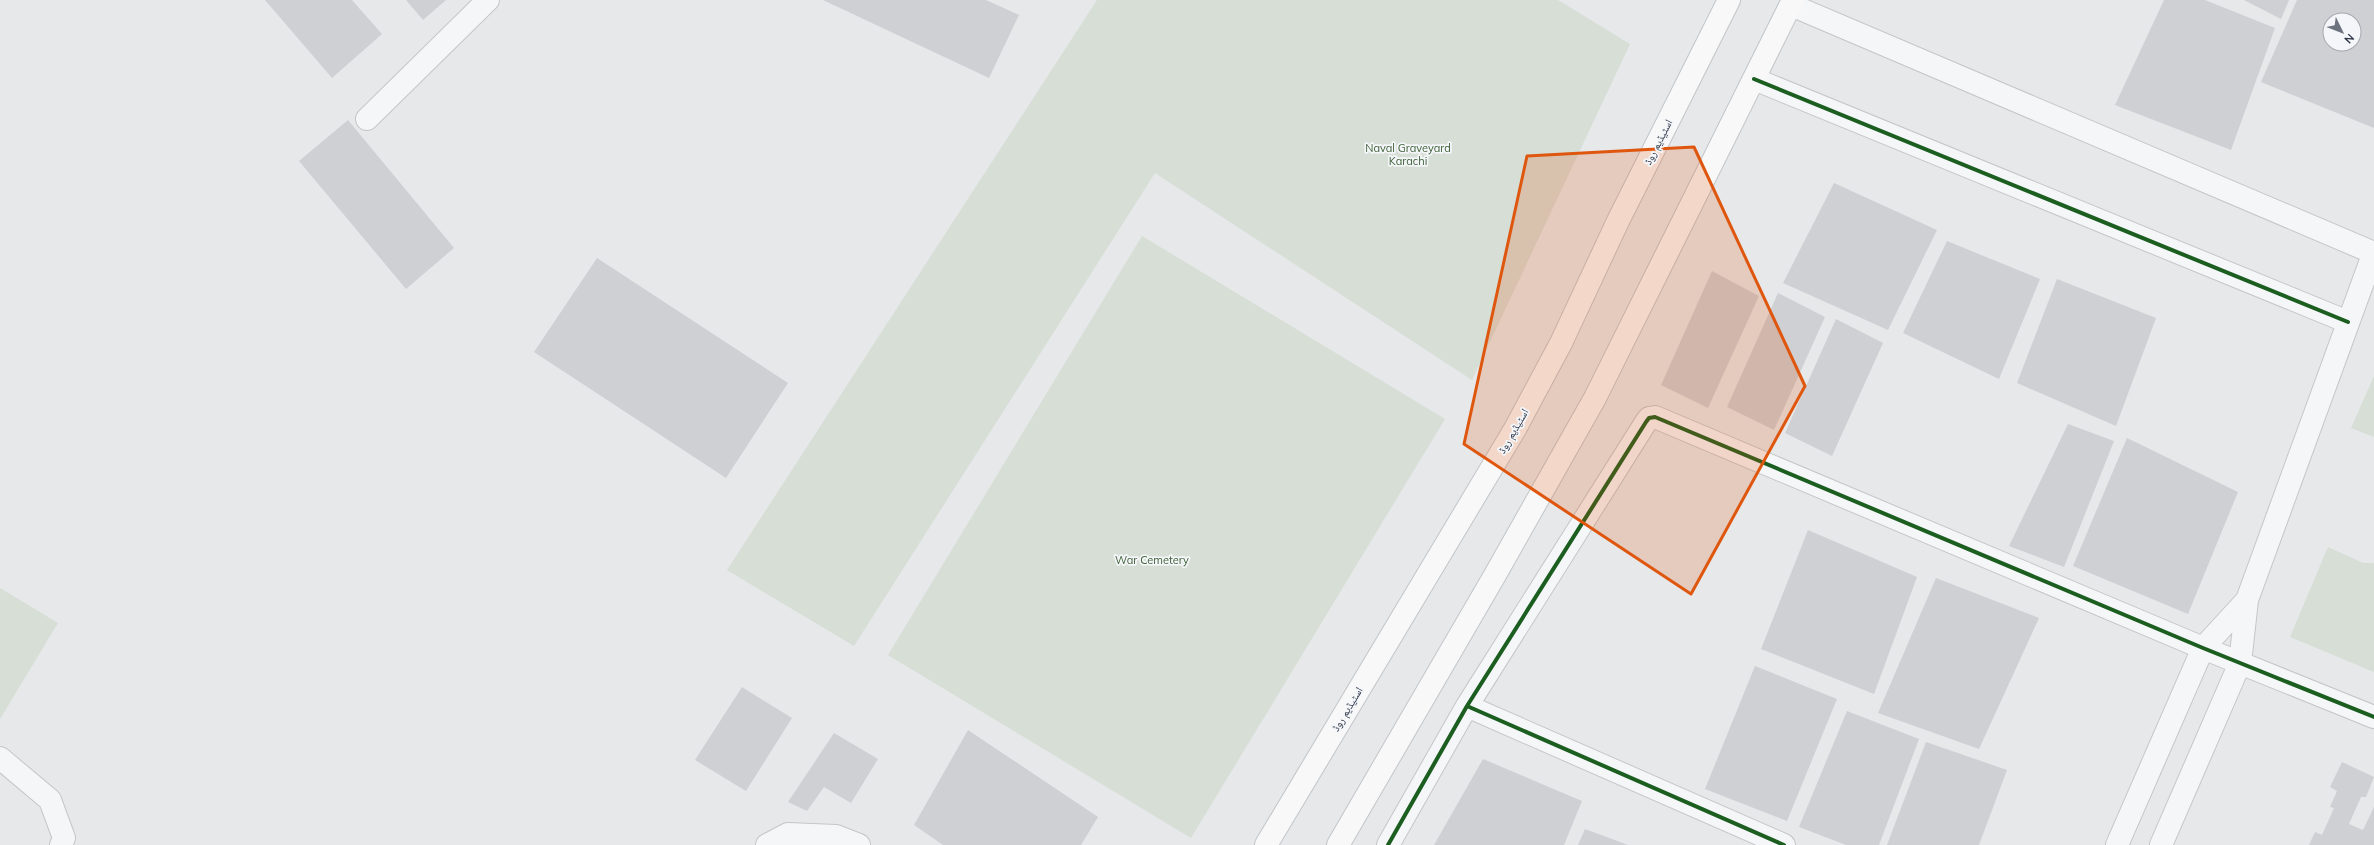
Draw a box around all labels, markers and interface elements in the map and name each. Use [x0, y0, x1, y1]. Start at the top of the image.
north arrow [2322, 12, 2362, 52]
text: N [2341, 31, 2357, 47]
street label: اسٹیڈیم روڈ [1641, 117, 1676, 168]
park label: Naval Graveyard Karachi [1365, 141, 1451, 168]
street label: اسٹیڈیم روڈ [1495, 406, 1532, 456]
park label: War Cemetery [1115, 553, 1189, 567]
street label: اسٹیڈیم روڈ [1328, 684, 1367, 734]

